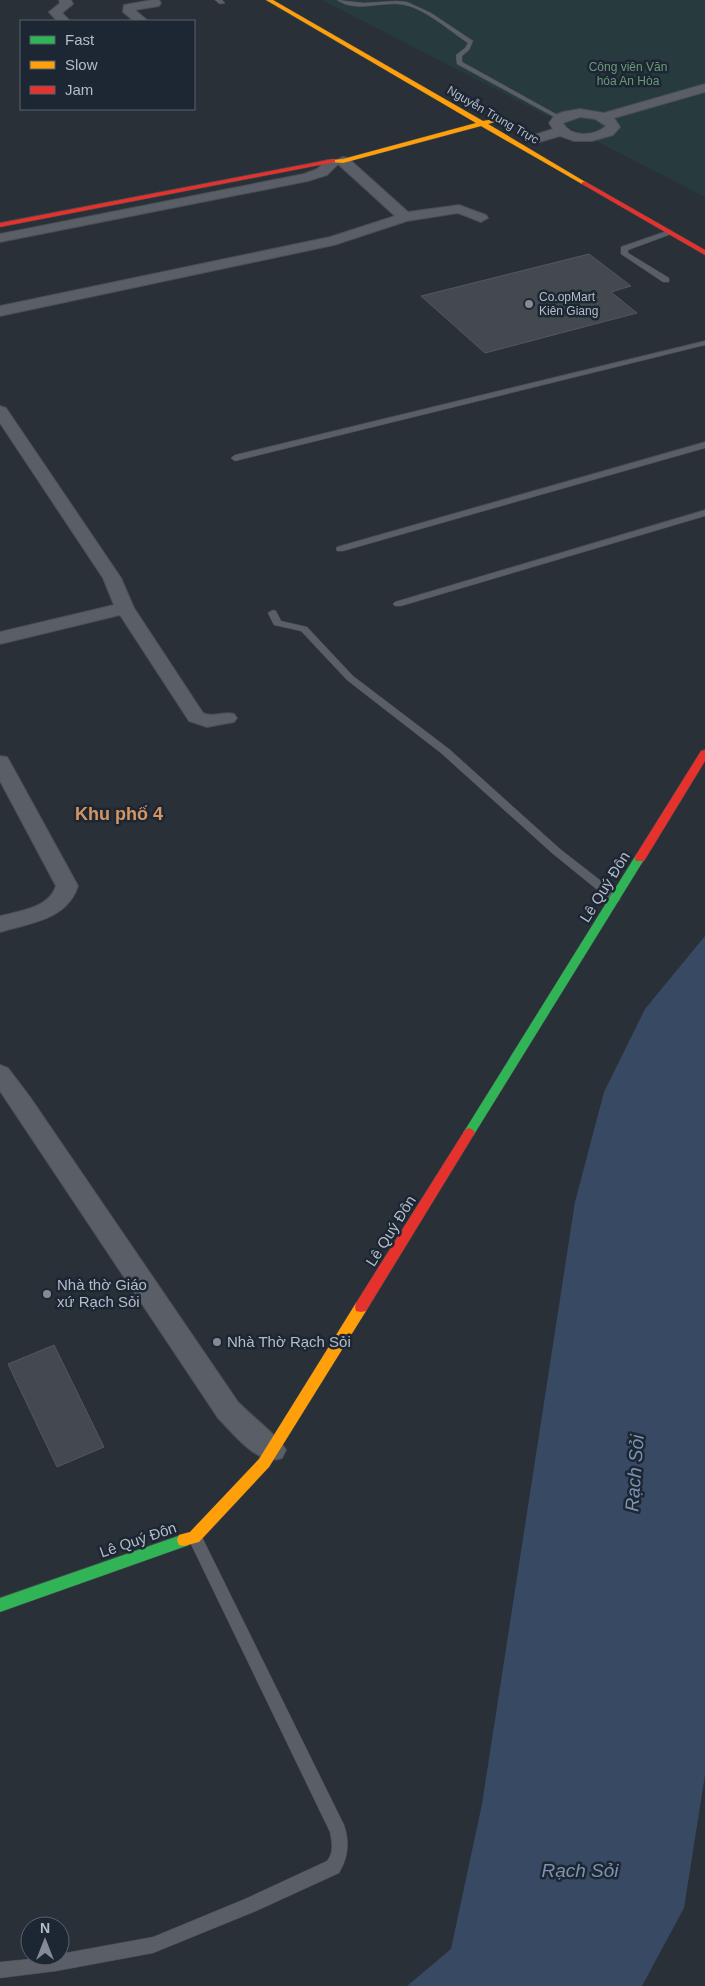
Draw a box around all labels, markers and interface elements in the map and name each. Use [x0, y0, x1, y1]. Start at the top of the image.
legend [20, 20, 195, 110]
text: Fast [65, 31, 95, 48]
text: Slow [65, 56, 98, 73]
park label: Công viên Văn hóa An Hòa [589, 60, 667, 88]
text: Jam [65, 81, 93, 98]
street label: Nguyễn Trung Trực [445, 82, 542, 147]
place label: Co.opMart Kiên Giang [539, 290, 598, 318]
marker: Co.opMart Kiên Giang [523, 298, 535, 310]
district label: Khu phố 4 [75, 804, 163, 824]
street label: Lê Quý Đôn [576, 848, 633, 925]
street label: Lê Quý Đôn [362, 1192, 419, 1269]
place label: Nhà thờ Giáo xứ Rạch Sỏi [57, 1276, 147, 1310]
marker: Nhà thờ Giáo xứ Rạch Sỏi [41, 1288, 53, 1300]
place label: Nhà Thờ Rạch Sỏi [227, 1333, 351, 1350]
marker: Nhà Thờ Rạch Sỏi [211, 1336, 223, 1348]
water label: Rạch Sỏi [621, 1433, 648, 1512]
street label: Lê Quý Đôn [97, 1518, 178, 1561]
water label: Rạch Sỏi [541, 1860, 619, 1881]
north arrow [20, 1916, 70, 1966]
text: N [40, 1920, 50, 1936]

